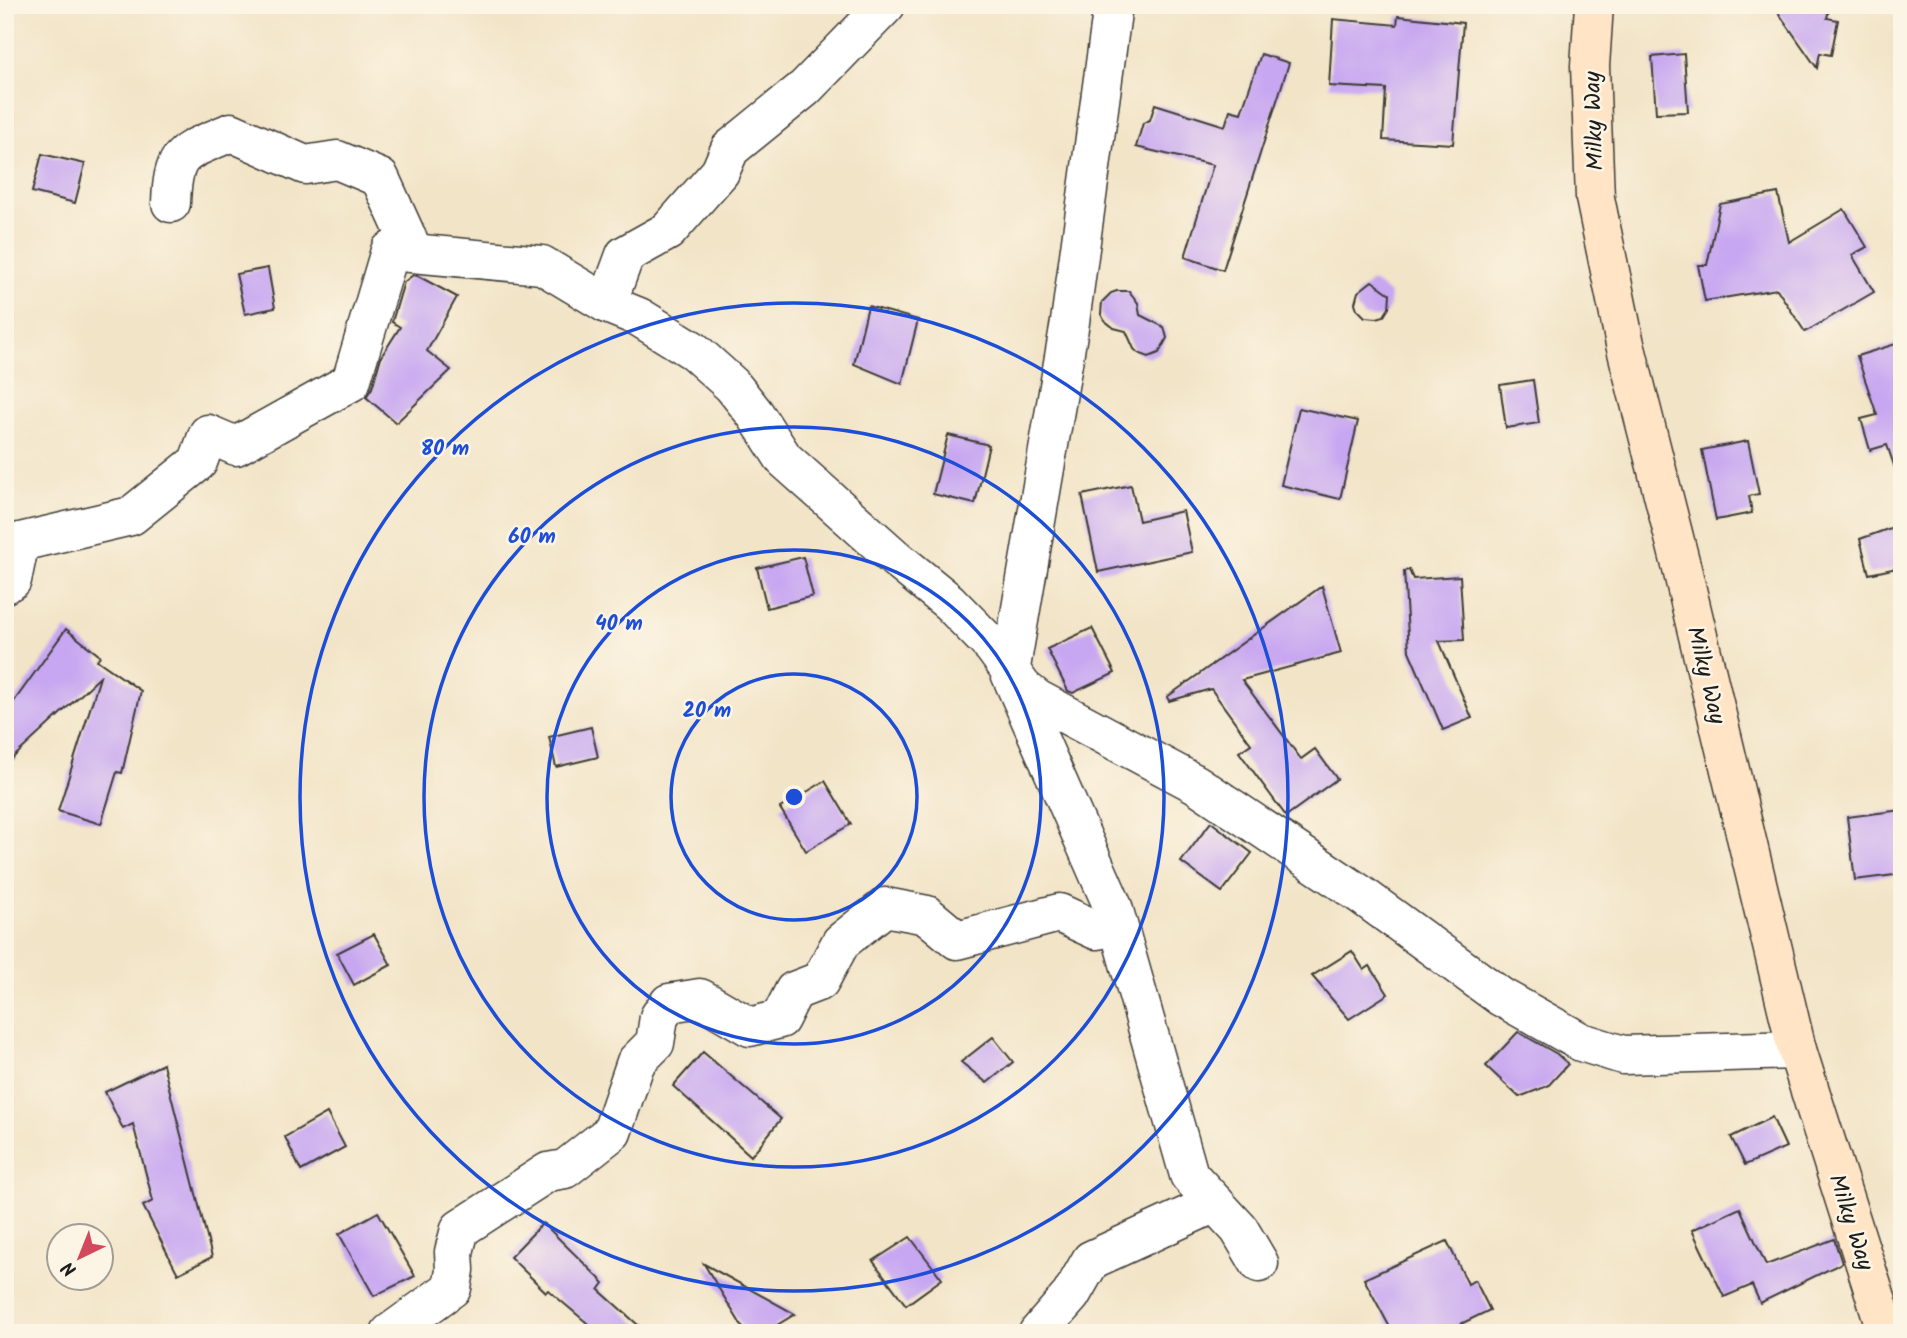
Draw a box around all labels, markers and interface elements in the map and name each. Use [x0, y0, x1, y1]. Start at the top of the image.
street label: Milky Way [1575, 70, 1615, 171]
text: 80 m [421, 433, 469, 466]
text: 60 m [508, 521, 556, 554]
text: 40 m [595, 608, 643, 641]
street label: Milky Way [1676, 623, 1735, 728]
text: 20 m [683, 695, 731, 728]
centre of rings [782, 785, 806, 809]
street label: Milky Way [1818, 1170, 1883, 1276]
north arrow [46, 1222, 116, 1292]
text: N [55, 1253, 84, 1283]

